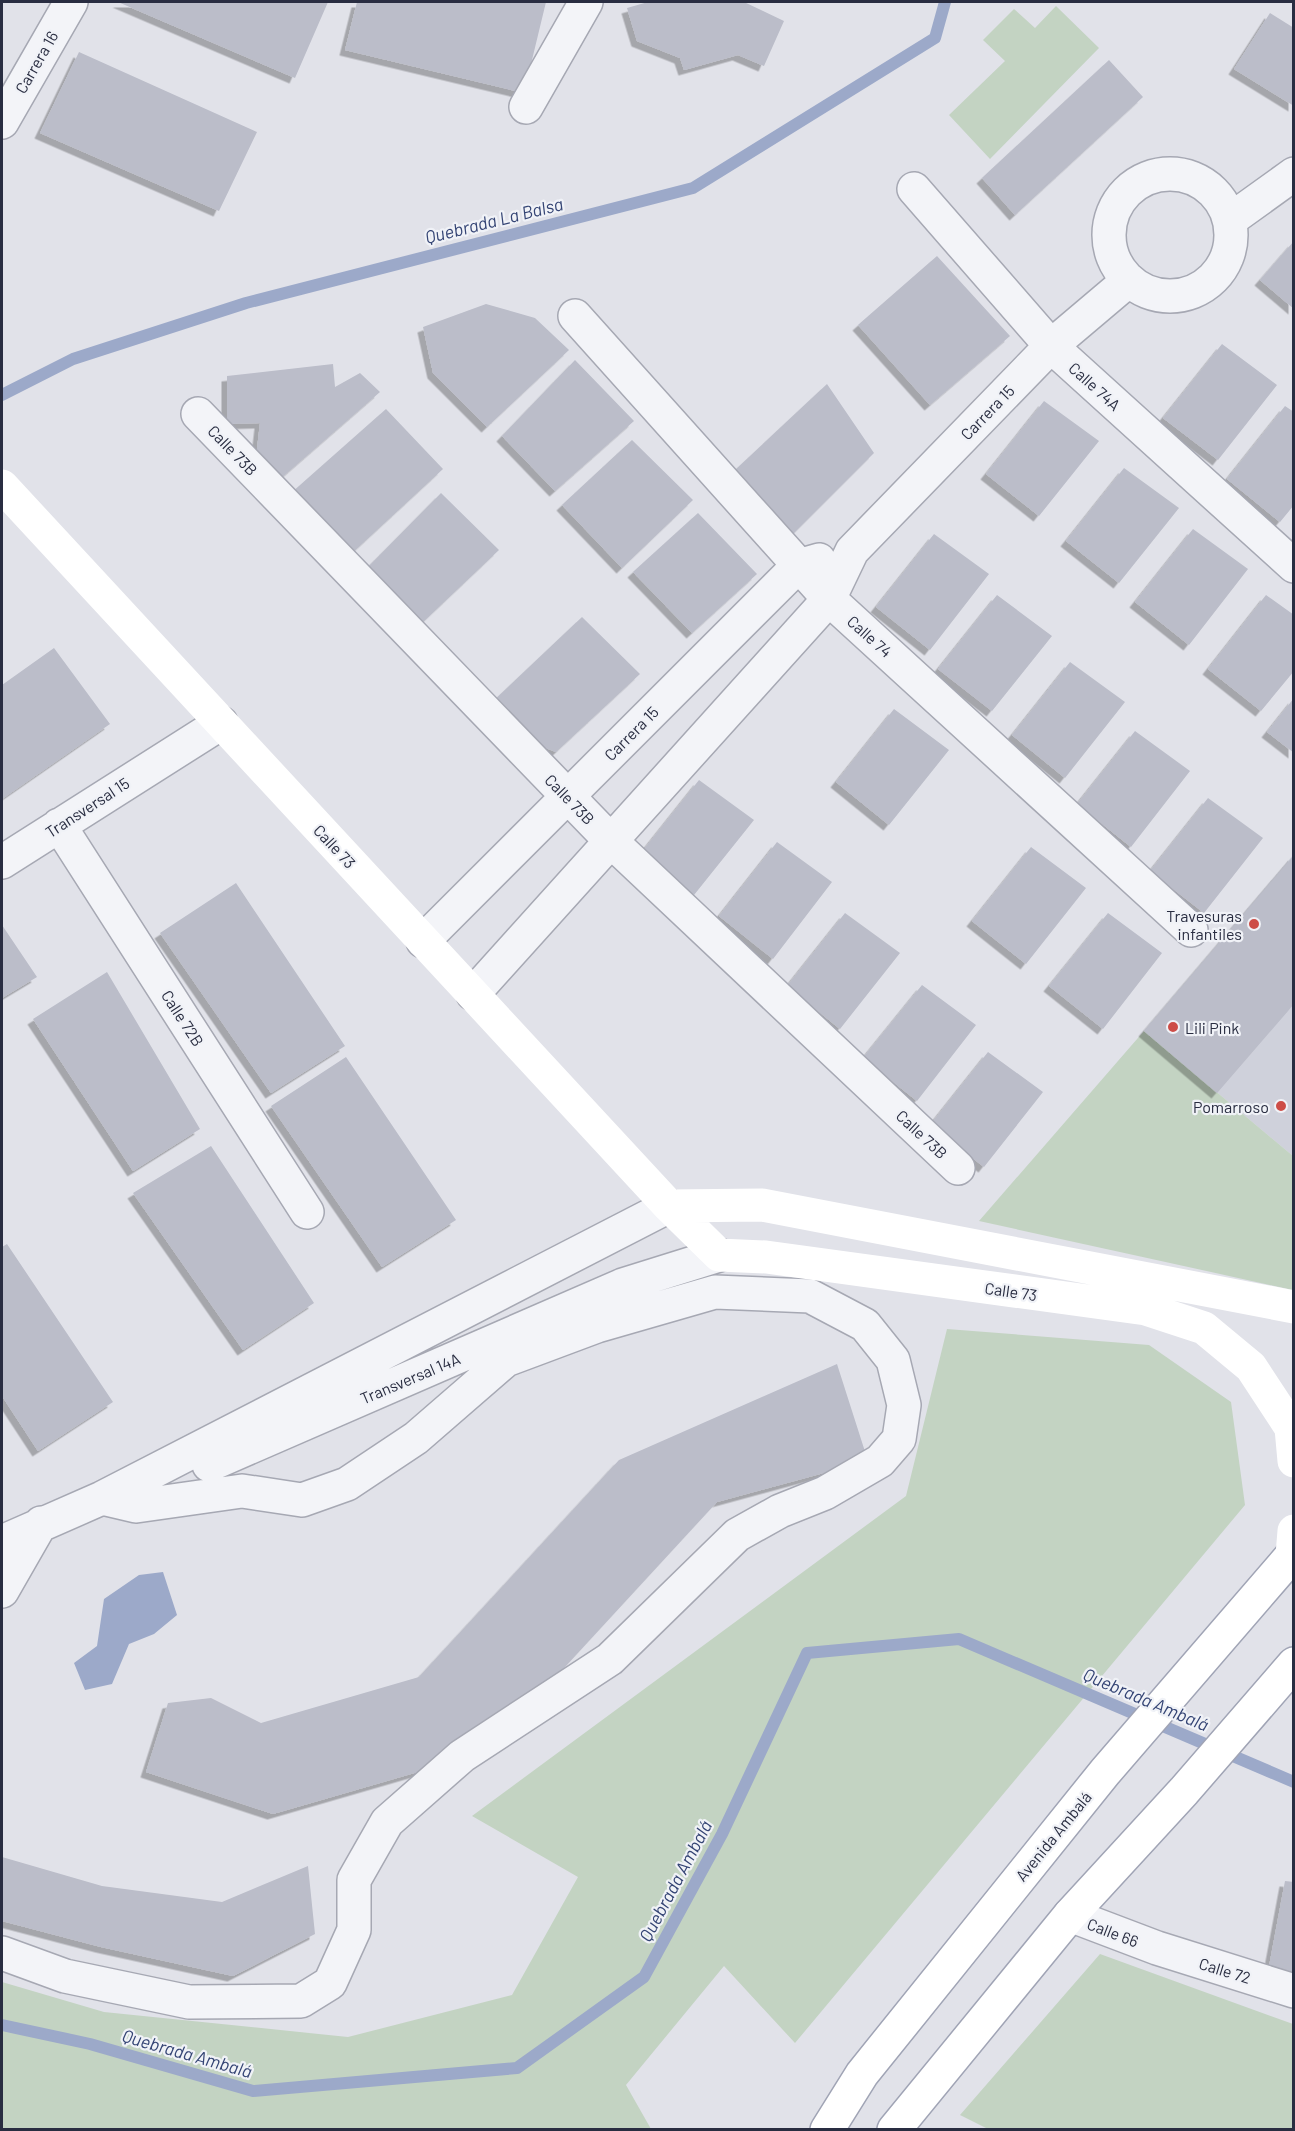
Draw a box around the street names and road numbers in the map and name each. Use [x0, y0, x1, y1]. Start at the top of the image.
street label: Carrera 16 [11, 27, 61, 97]
street label: Calle 74A [1065, 358, 1125, 414]
street label: Carrera 15 [956, 381, 1018, 443]
street label: Calle 73B [204, 421, 262, 479]
street label: Calle 74 [844, 611, 896, 661]
street label: Carrera 15 [600, 702, 662, 764]
street label: Calle 73B [541, 770, 599, 828]
street label: Transversal 15 [41, 773, 133, 841]
street label: Calle 73 [310, 820, 360, 872]
street label: Calle 72B [158, 986, 208, 1050]
street label: Calle 73B [893, 1106, 951, 1162]
street label: Calle 73 [984, 1278, 1038, 1304]
street label: Transversal 14A [357, 1348, 463, 1408]
street label: Avenida Ambalá [1011, 1787, 1095, 1885]
street label: Calle 66 [1085, 1914, 1141, 1950]
street label: Calle 72 [1197, 1953, 1253, 1987]

